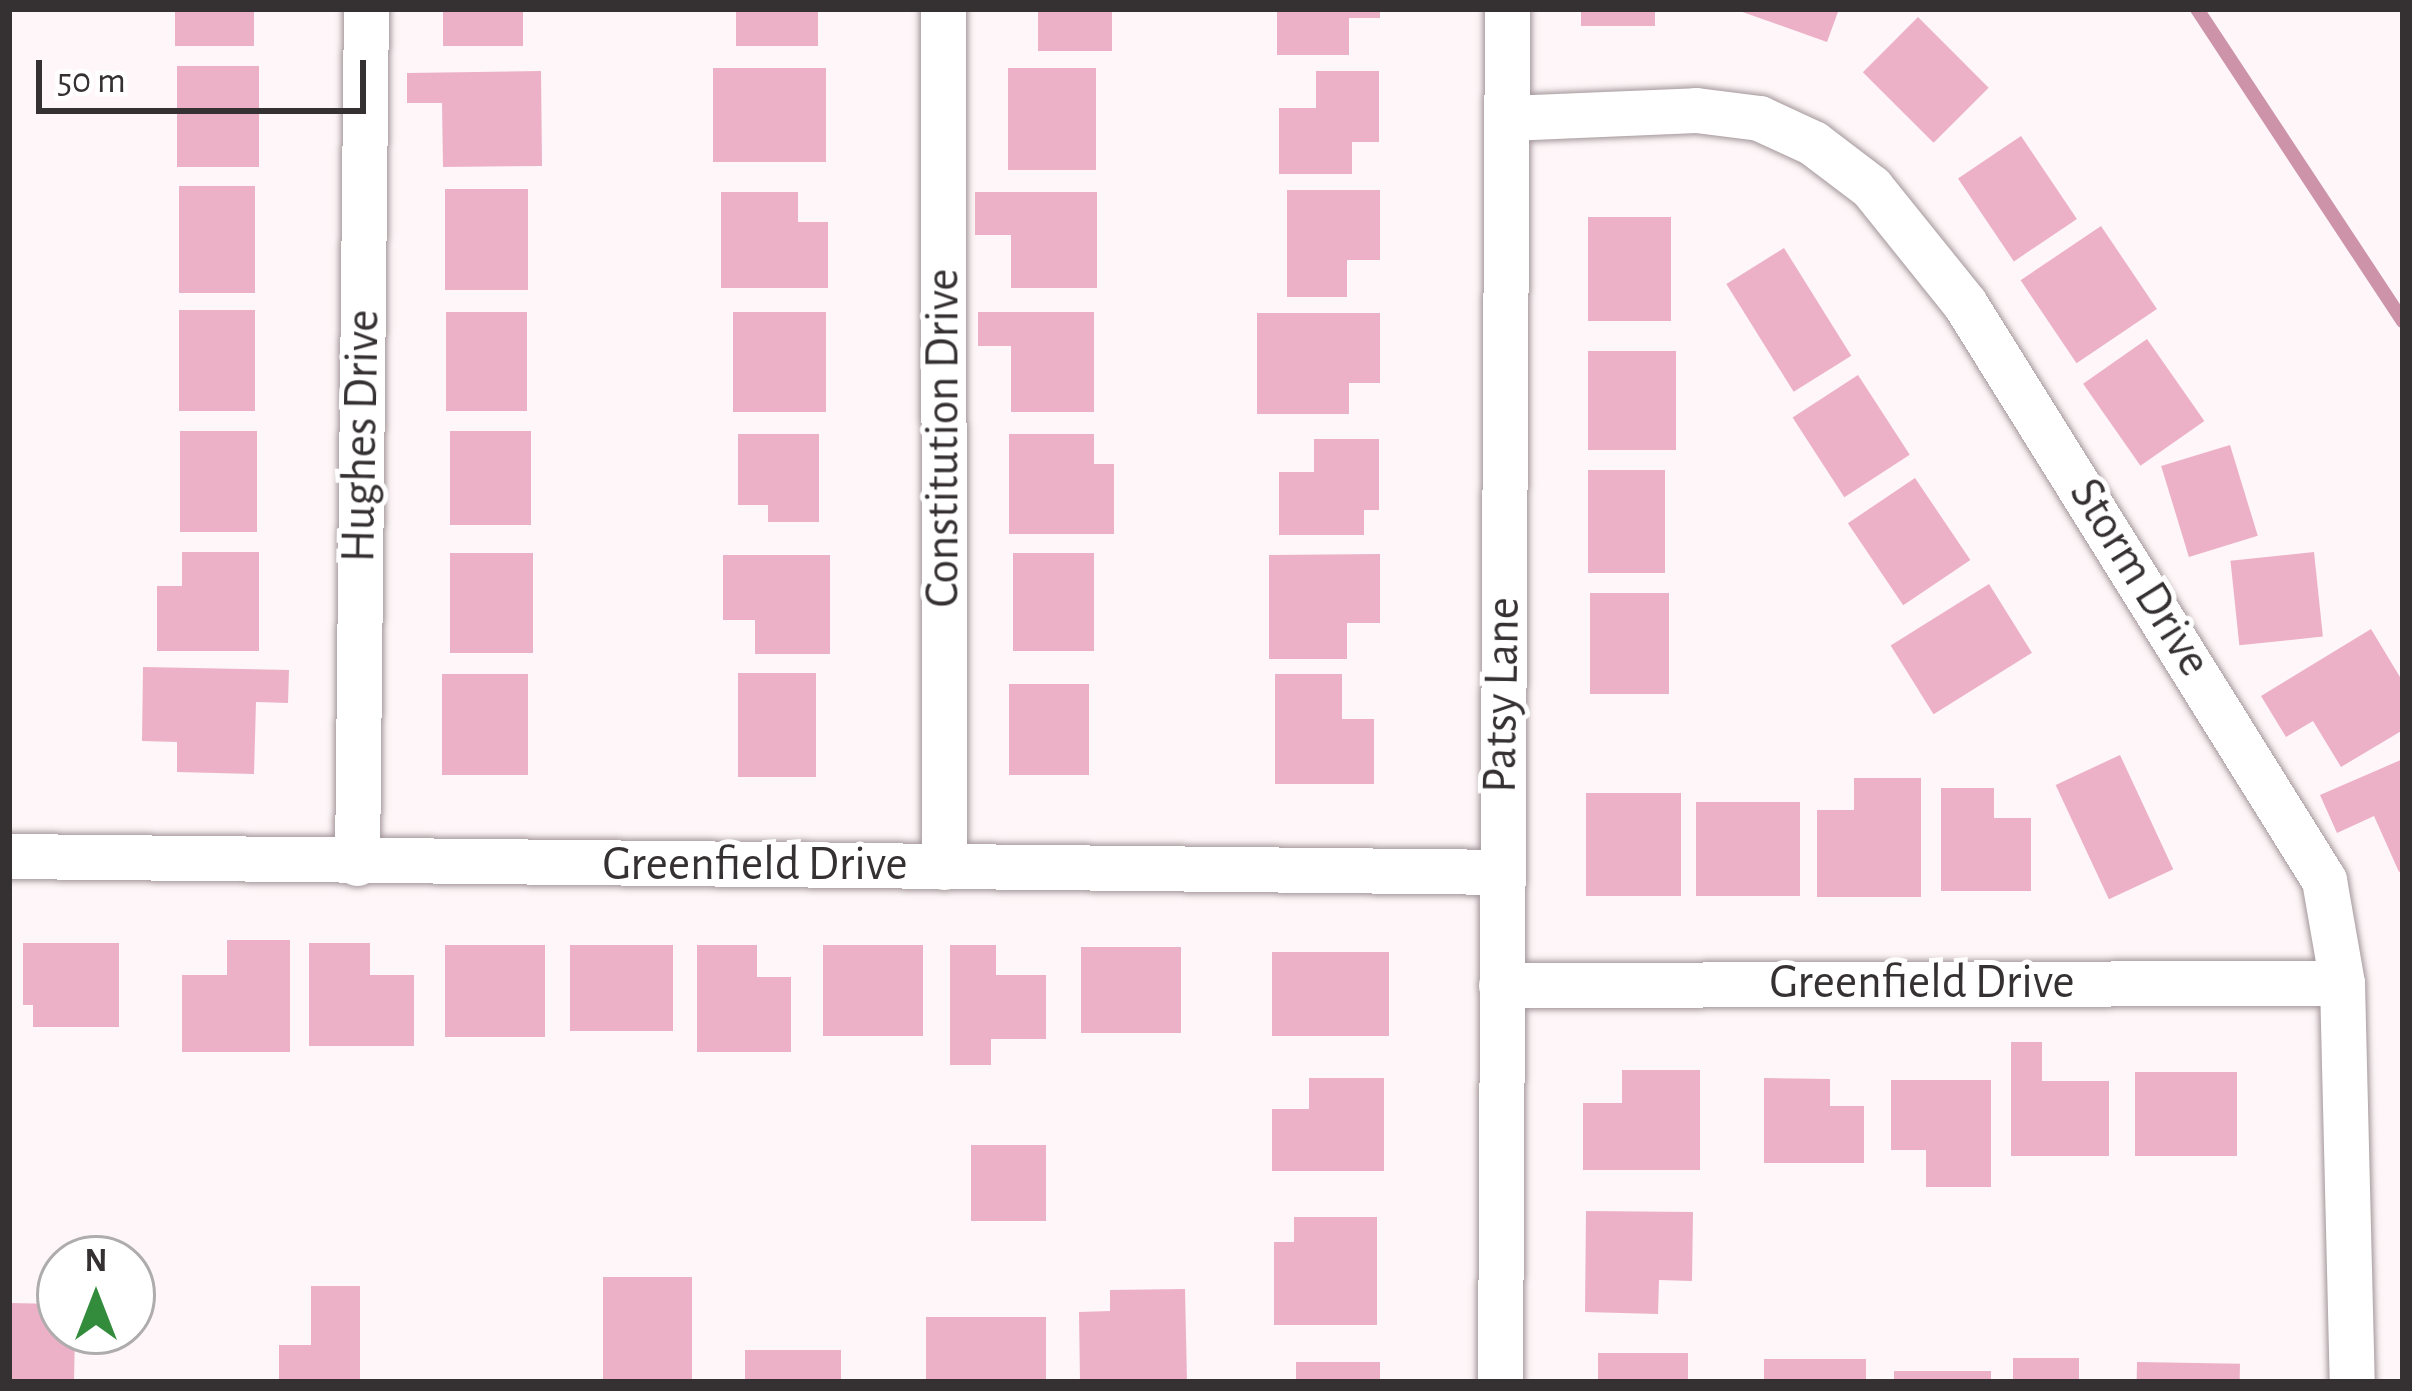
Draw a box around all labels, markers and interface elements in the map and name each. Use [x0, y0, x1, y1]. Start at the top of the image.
scale bar [42, 36, 372, 110]
text: 50 m [57, 63, 126, 99]
street label: Constitution Drive [915, 269, 973, 607]
street label: Hughes Drive [331, 309, 393, 563]
street label: Storm Drive [2056, 469, 2222, 687]
street label: Patsy Lane [1472, 597, 1534, 793]
street label: Greenfield Drive [602, 837, 908, 895]
street label: Greenfield Drive [1769, 955, 2075, 1013]
north arrow [36, 1235, 156, 1355]
text: N [85, 1245, 107, 1278]

